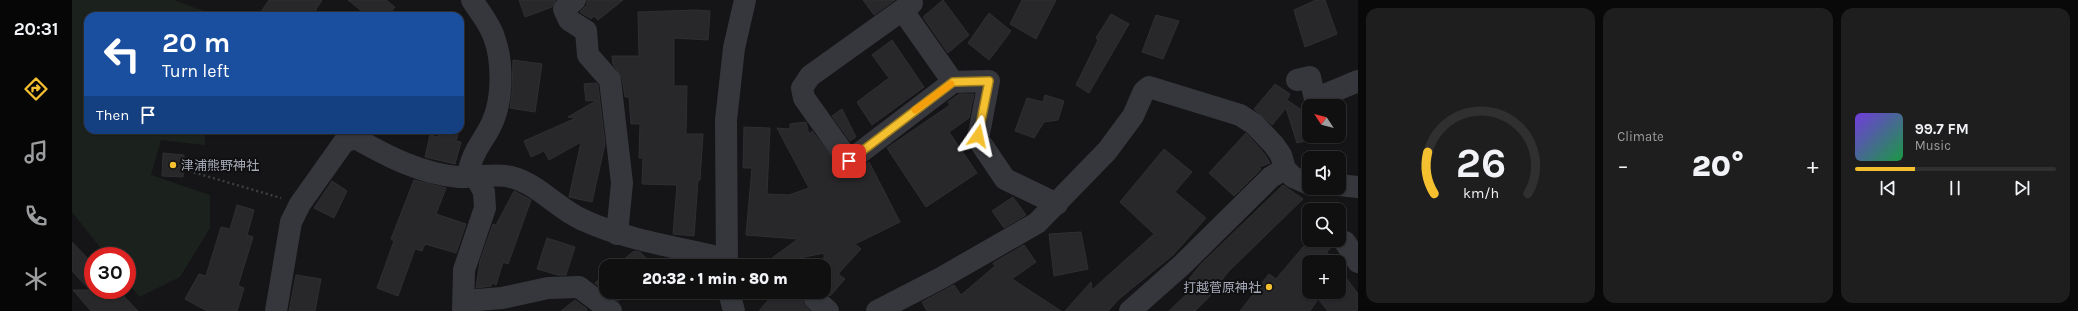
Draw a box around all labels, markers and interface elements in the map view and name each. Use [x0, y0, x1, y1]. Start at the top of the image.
text: 20:31 [14, 18, 58, 40]
text: 20 m [162, 26, 230, 59]
icon: left [96, 28, 148, 80]
text: Turn left [162, 60, 230, 82]
icon: directions [22, 75, 50, 103]
north arrow [1302, 99, 1346, 143]
map controls [1302, 99, 1346, 299]
icon: arrive [137, 104, 159, 126]
text: Then [96, 106, 129, 124]
position arrow [957, 115, 999, 157]
text: 99.7 FM [1915, 120, 1969, 138]
text: Climate [1617, 129, 1664, 144]
icon: music [22, 138, 50, 166]
text: 26 [1455, 138, 1506, 186]
text: Music [1915, 138, 1951, 153]
pin [832, 144, 866, 178]
text: 20° [1692, 148, 1744, 184]
icon: arrive [838, 150, 860, 172]
button: sound [1302, 151, 1346, 195]
text: − [1617, 153, 1629, 179]
text: + [1807, 153, 1819, 179]
place label: 津浦熊野神社 [181, 158, 259, 173]
marker: 津浦熊野神社 [168, 160, 178, 170]
icon: previous [1877, 177, 1899, 199]
icon: pause [1944, 177, 1966, 199]
icon: next [2011, 177, 2033, 199]
text: km/h [1463, 184, 1499, 201]
icon: phone [22, 202, 50, 230]
button: search [1302, 203, 1346, 247]
speed limit sign: 30 [84, 247, 136, 299]
button: + [1302, 255, 1346, 299]
icon: climate [22, 265, 50, 293]
text: 20:32 · 1 min · 80 m [642, 270, 788, 288]
place label: 打越菅原神社 [1183, 280, 1261, 295]
marker: 打越菅原神社 [1264, 282, 1274, 292]

